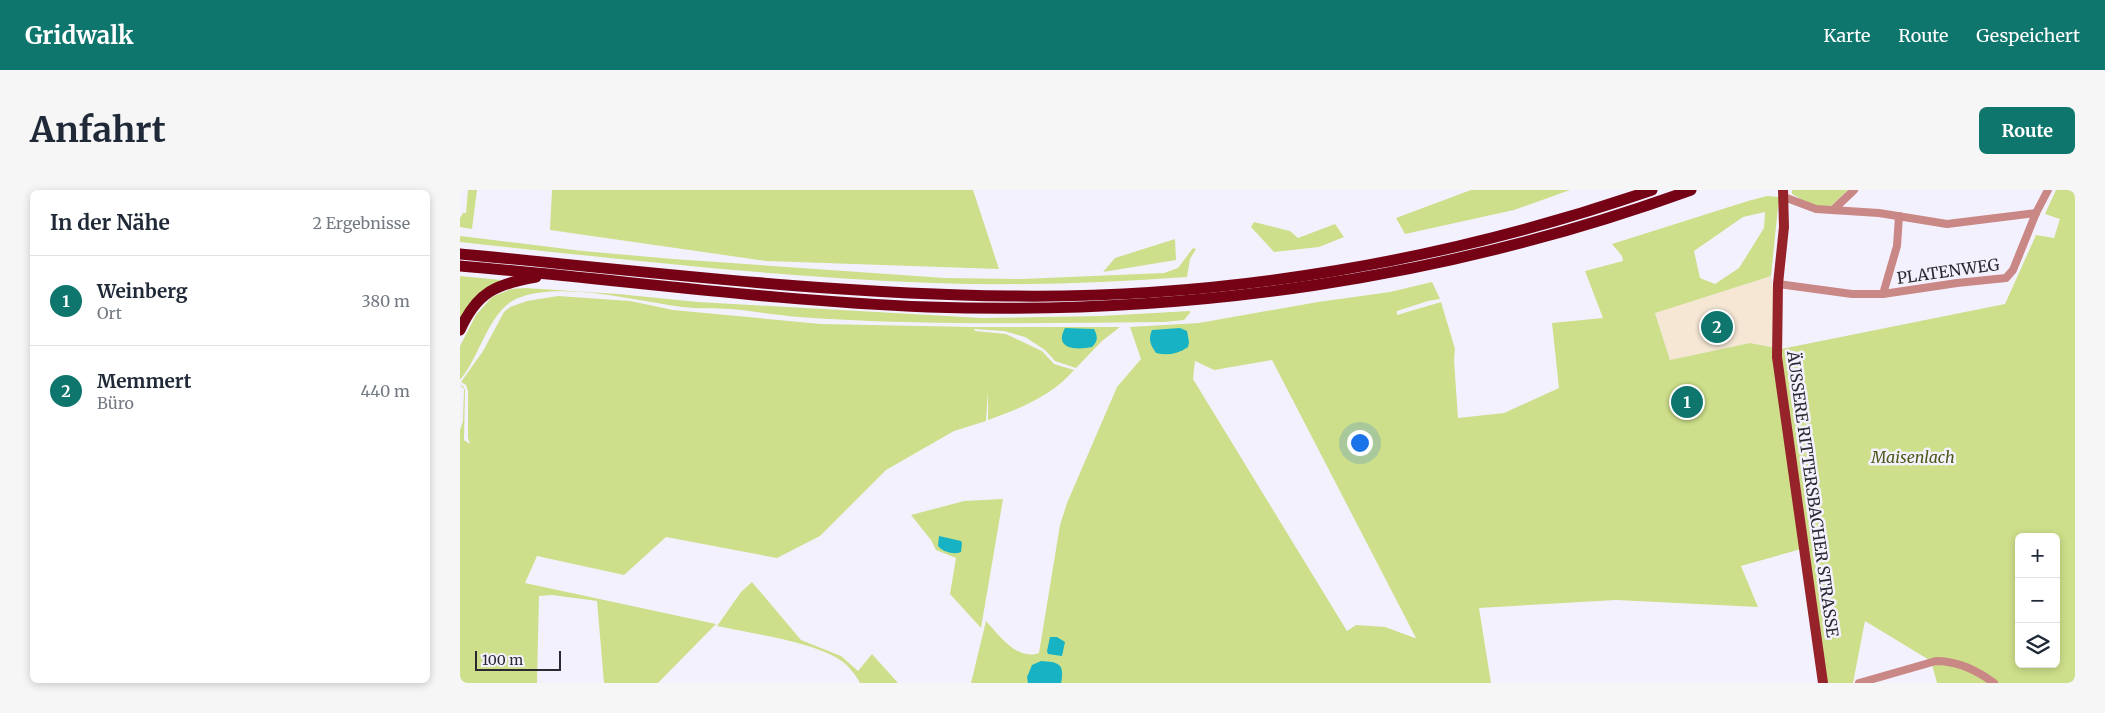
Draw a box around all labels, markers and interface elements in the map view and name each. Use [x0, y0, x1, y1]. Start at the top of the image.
text: Gridwalk [25, 20, 134, 51]
text: Karte [1824, 24, 1870, 47]
text: Route [1898, 24, 1948, 47]
text: Gespeichert [1976, 24, 2080, 47]
button: Route [1979, 107, 2075, 154]
text: Anfahrt [30, 108, 166, 152]
text: In der Nähe [50, 209, 170, 236]
text: 2 Ergebnisse [312, 213, 410, 233]
street label: PLATENWEG [1896, 254, 2001, 288]
text: Weinberg [97, 279, 188, 303]
text: 1 [62, 291, 70, 311]
text: 380 m [362, 291, 410, 311]
text: Ort [97, 303, 122, 323]
pin: 2 [1701, 308, 1733, 346]
street label: ÄUSSERE RITTERSBACHER STRASSE [1783, 349, 1843, 639]
text: Memmert [97, 369, 191, 393]
text: 2 [61, 381, 71, 401]
text: 440 m [360, 381, 410, 401]
pin: 1 [1671, 383, 1703, 421]
text: Büro [97, 393, 134, 413]
your location [1347, 430, 1373, 456]
park label: Maisenlach [1870, 447, 1955, 467]
map controls [2015, 533, 2060, 668]
button: + [2015, 533, 2060, 578]
button: − [2015, 578, 2060, 623]
button: layers [2015, 623, 2060, 668]
scale bar [475, 648, 561, 671]
text: 100 m [482, 651, 523, 669]

